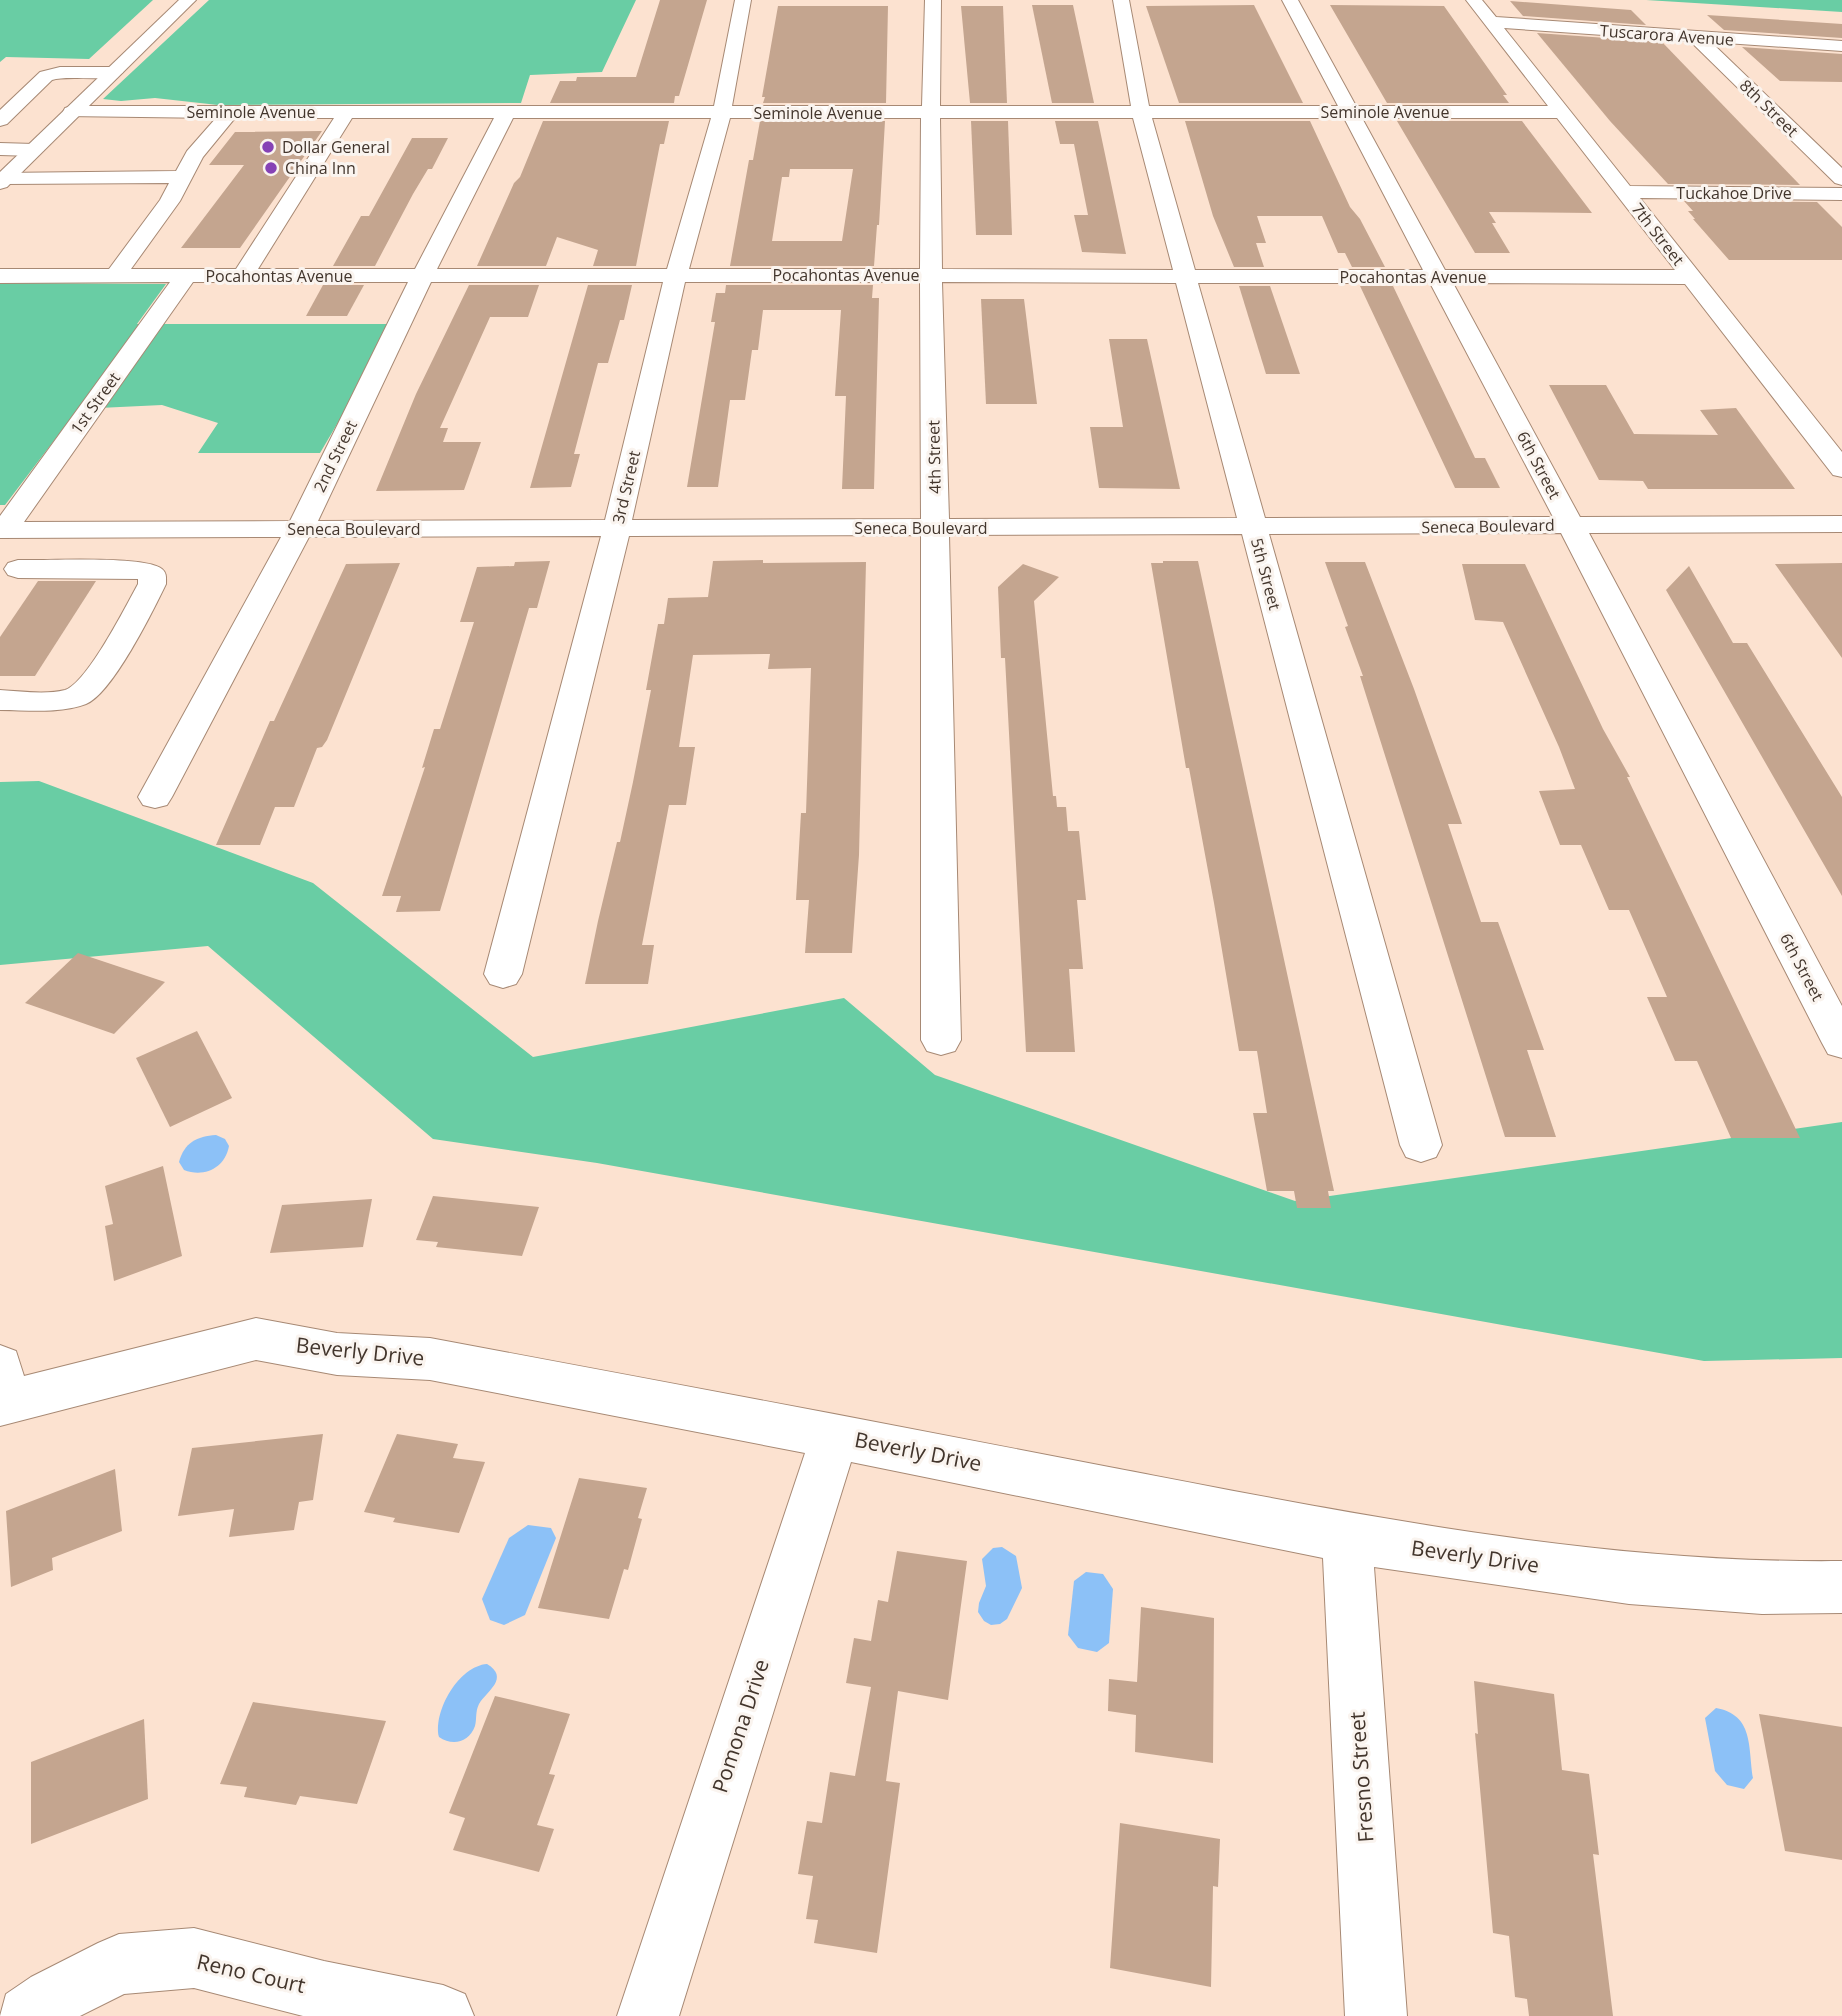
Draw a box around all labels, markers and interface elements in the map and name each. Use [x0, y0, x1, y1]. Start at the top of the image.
street label: Tuscarora Avenue [1599, 19, 1735, 51]
street label: 8th Street [1735, 75, 1803, 142]
street label: Seminole Avenue [187, 101, 315, 123]
street label: Seminole Avenue [1321, 101, 1449, 123]
street label: Seminole Avenue [754, 102, 882, 124]
place label: Dollar General [282, 136, 390, 158]
marker: Dollar General [260, 139, 276, 155]
place label: China Inn [285, 157, 356, 179]
marker: China Inn [263, 160, 279, 176]
street label: Tuckahoe Drive [1676, 182, 1792, 204]
street label: 7th Street [1627, 198, 1689, 270]
street label: Pocahontas Avenue [772, 264, 920, 286]
street label: Pocahontas Avenue [205, 265, 353, 287]
street label: Pocahontas Avenue [1339, 266, 1487, 288]
street label: 1st Street [65, 367, 125, 438]
street label: 2nd Street [308, 416, 362, 496]
street label: 4th Street [922, 420, 946, 494]
street label: 6th Street [1512, 427, 1566, 503]
street label: 3rd Street [607, 448, 645, 526]
street label: Seneca Boulevard [1421, 514, 1555, 538]
street label: Seneca Boulevard [854, 517, 988, 539]
street label: Seneca Boulevard [287, 518, 421, 540]
street label: 5th Street [1246, 536, 1286, 613]
street label: 6th Street [1775, 929, 1829, 1005]
street label: Beverly Drive [295, 1330, 426, 1372]
street label: Beverly Drive [852, 1425, 984, 1477]
street label: Beverly Drive [1409, 1533, 1541, 1579]
street label: Pomona Drive [705, 1655, 775, 1796]
street label: Fresno Street [1342, 1711, 1380, 1843]
street label: Reno Court [194, 1947, 308, 1999]

